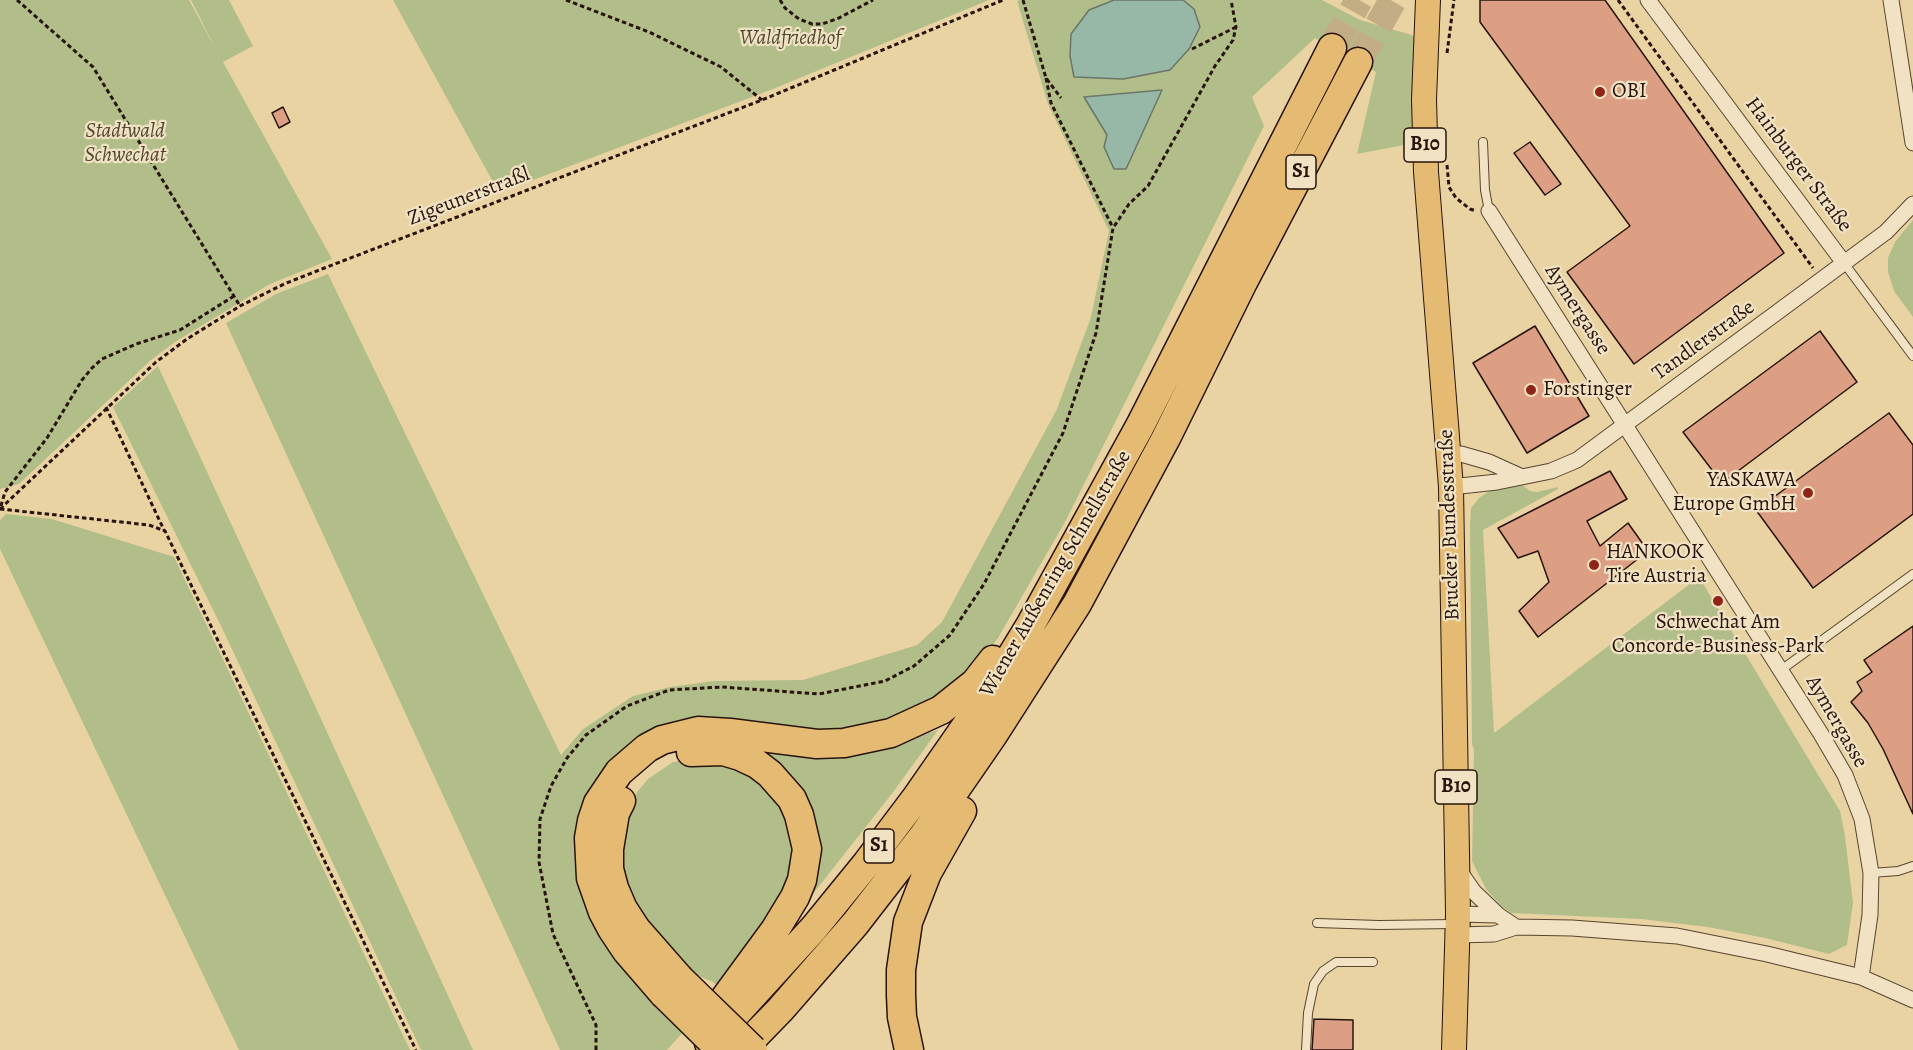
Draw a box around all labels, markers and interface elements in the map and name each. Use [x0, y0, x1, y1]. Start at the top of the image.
park label: Waldfriedhof [739, 26, 841, 52]
place label: OBI [1612, 79, 1647, 105]
marker: OBI [1593, 85, 1607, 99]
street label: Hainburger Straße [1739, 93, 1857, 237]
park label: Stadtwald Schwechat [84, 119, 166, 169]
road number: B10 [1404, 128, 1446, 162]
road number: S1 [1286, 155, 1316, 189]
street label: Zigeunerstraßl [404, 162, 534, 232]
street label: Aymergasse [1539, 260, 1615, 360]
street label: Tandlerstraße [1648, 295, 1760, 387]
place label: Forstinger [1543, 377, 1632, 403]
marker: Forstinger [1524, 383, 1538, 397]
street label: Brucker Bundesstraße [1434, 429, 1466, 621]
street label: Wiener Außenring Schnellstraße [975, 446, 1137, 702]
place label: YASKAWA Europe GmbH [1673, 468, 1796, 518]
marker: YASKAWA Europe GmbH [1801, 486, 1815, 500]
place label: HANKOOK Tire Austria [1606, 540, 1706, 590]
marker: HANKOOK Tire Austria [1587, 558, 1601, 572]
marker: Schwechat Am Concorde-Business-Park [1711, 594, 1725, 608]
place label: Schwechat Am Concorde-Business-Park [1612, 610, 1824, 660]
street label: Aymergasse [1799, 671, 1873, 773]
road number: B10 [1435, 770, 1477, 804]
road number: S1 [864, 829, 894, 863]

